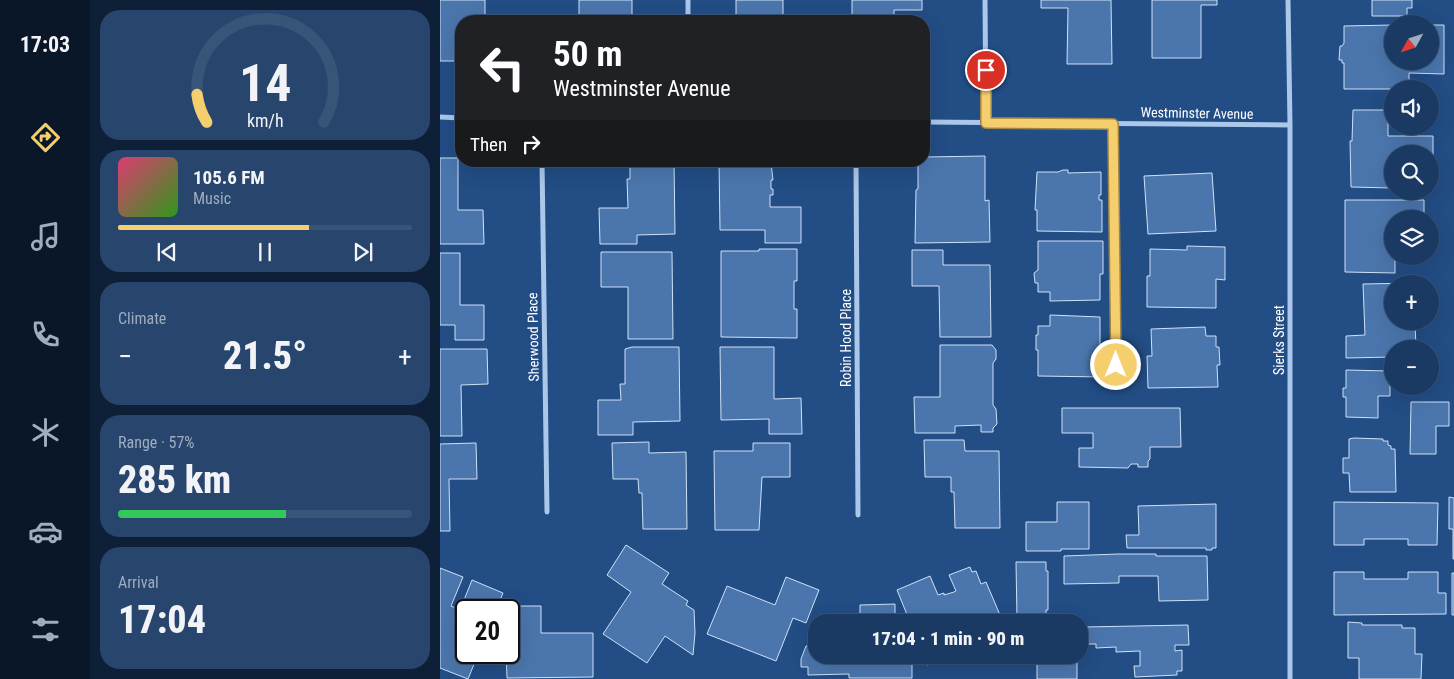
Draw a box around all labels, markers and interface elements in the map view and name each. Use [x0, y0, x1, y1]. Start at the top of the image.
north arrow [1384, 15, 1439, 70]
map controls [1384, 15, 1439, 395]
text: 17:03 [20, 32, 70, 57]
text: 50 m [553, 34, 622, 75]
icon: left [470, 35, 535, 100]
pin [965, 49, 1007, 91]
text: 14 [239, 53, 291, 114]
icon: arrive [972, 56, 1000, 84]
text: Westminster Avenue [553, 76, 731, 101]
button: sound [1384, 80, 1439, 135]
street label: Westminster Avenue [1140, 104, 1254, 122]
text: km/h [247, 110, 283, 131]
icon: directions [28, 120, 63, 155]
icon: right [517, 130, 545, 158]
text: Then [470, 133, 507, 156]
button: search [1384, 145, 1439, 200]
text: 105.6 FM [193, 166, 265, 189]
text: Music [193, 189, 231, 208]
button: layers [1384, 210, 1439, 265]
icon: music [28, 219, 63, 254]
icon: previous [153, 238, 181, 266]
icon: pause [251, 238, 279, 266]
icon: next [349, 238, 377, 266]
button: + [1384, 275, 1439, 330]
street label: Robin Hood Place [838, 288, 854, 387]
street label: Sherwood Place [524, 292, 542, 382]
street label: Sierks Street [1271, 305, 1287, 375]
text: Climate [118, 309, 166, 328]
icon: phone [28, 317, 63, 352]
text: 21.5° [223, 334, 307, 378]
position arrow [1089, 338, 1141, 390]
text: − [118, 340, 132, 373]
text: + [398, 340, 412, 373]
button: − [1384, 340, 1439, 395]
icon: climate [28, 415, 63, 450]
text: Range · 57% [118, 433, 194, 452]
text: 285 km [118, 458, 231, 502]
icon: car [28, 514, 63, 549]
text: Arrival [118, 573, 159, 592]
text: 17:04 [118, 598, 206, 642]
speed limit sign: 20 [455, 599, 520, 664]
icon: filters [28, 612, 63, 647]
text: 17:04 · 1 min · 90 m [872, 627, 1024, 650]

